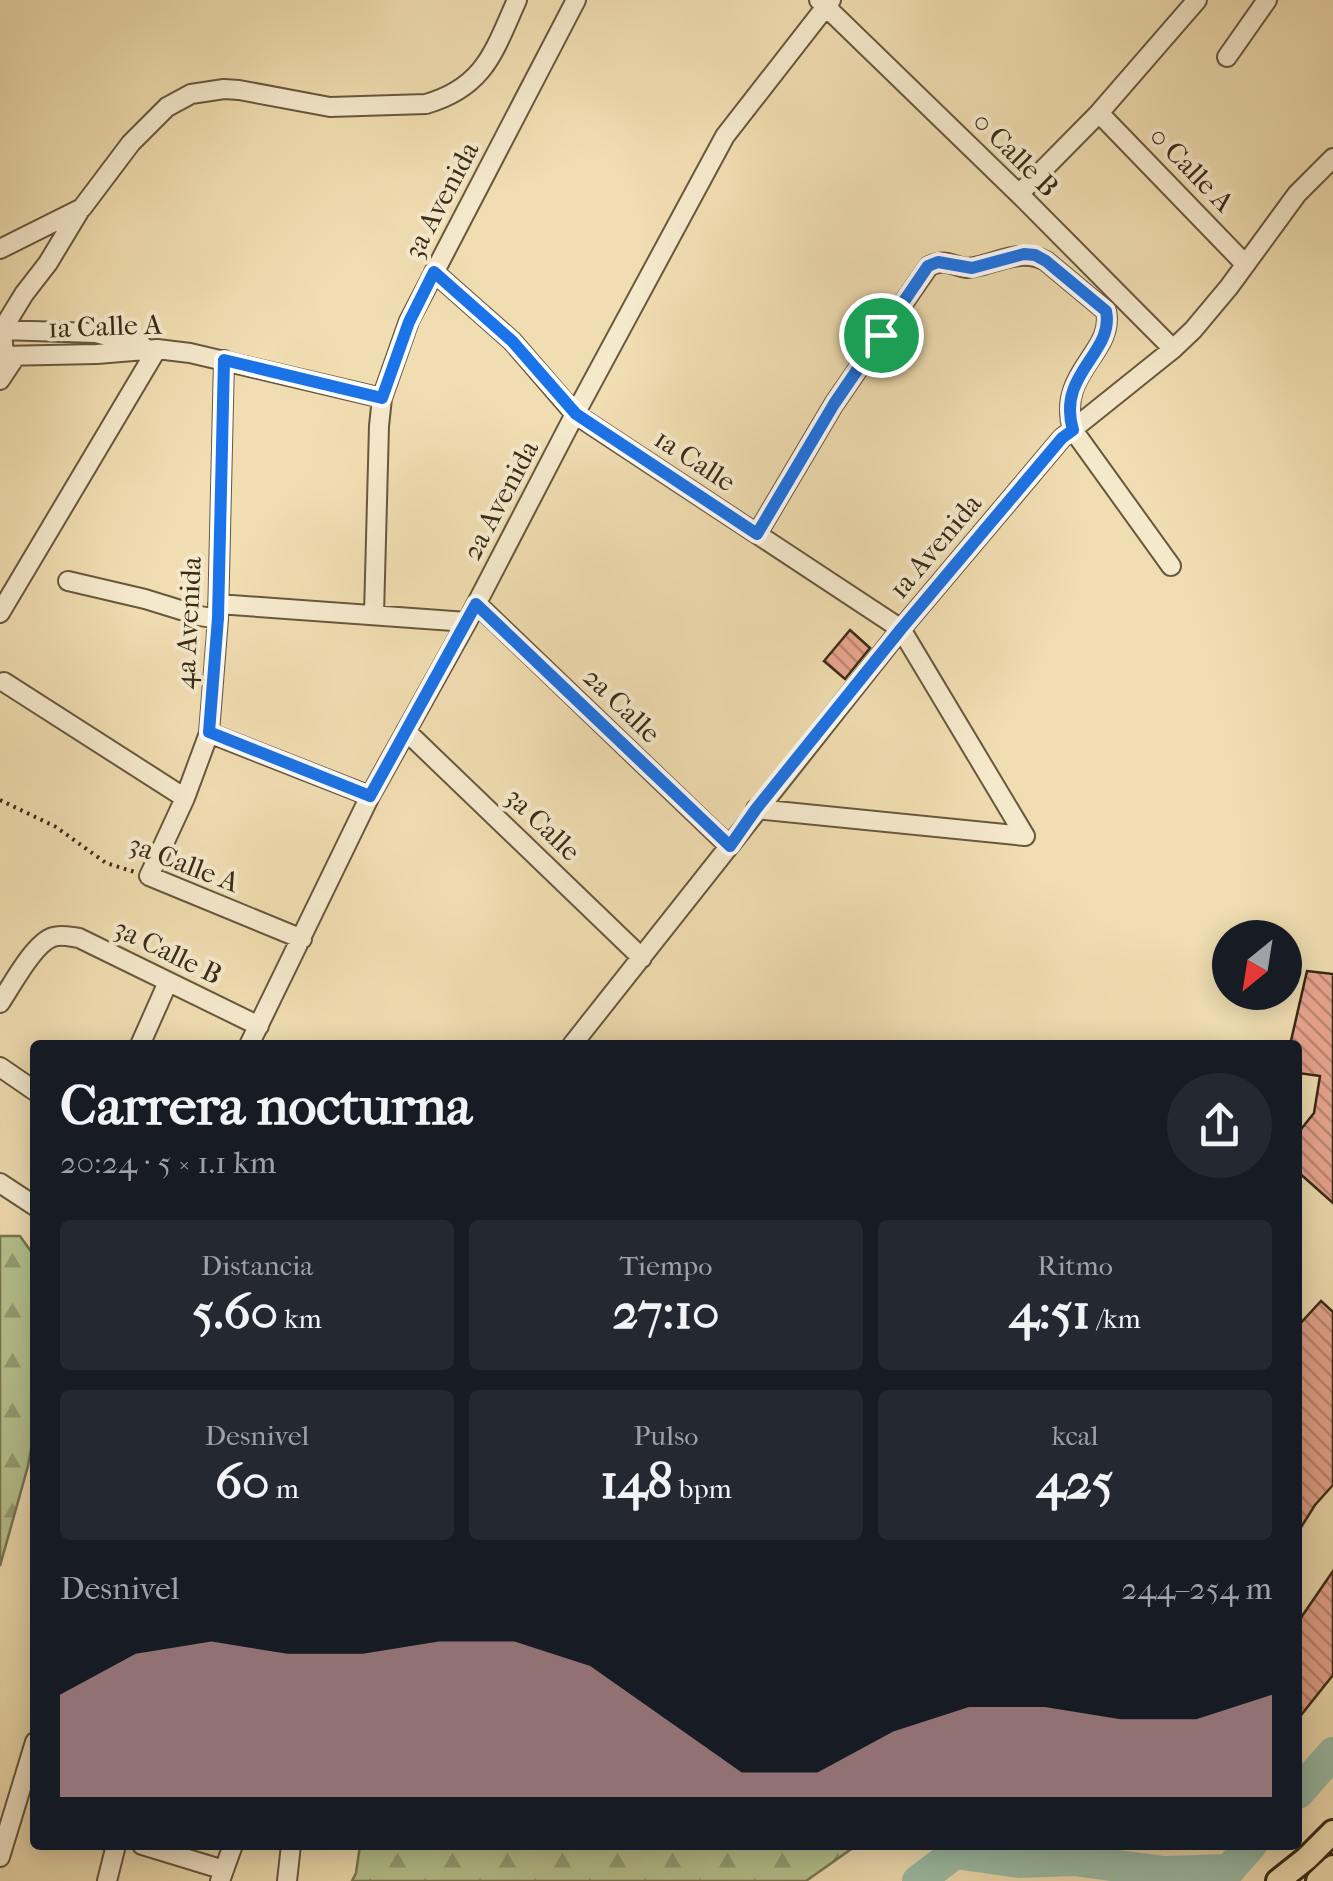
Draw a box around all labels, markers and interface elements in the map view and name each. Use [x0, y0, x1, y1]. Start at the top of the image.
street label: 0 Calle B [967, 105, 1065, 203]
street label: 0 Calle A [1143, 119, 1241, 219]
street label: 3a Avenida [396, 135, 486, 264]
pin [839, 293, 924, 378]
street label: 1a Calle A [47, 307, 163, 344]
icon: arrive [854, 308, 909, 363]
street label: 1a Calle [648, 422, 742, 498]
street label: 2a Avenida [455, 434, 546, 565]
street label: 1a Avenida [882, 486, 989, 605]
street label: 4a Avenida [168, 555, 208, 690]
street label: 2a Calle [577, 660, 667, 750]
street label: 3a Calle [499, 780, 587, 868]
street label: 3a Calle A [124, 827, 245, 899]
street label: 3a Calle B [109, 911, 227, 991]
north arrow [1212, 920, 1302, 1010]
map controls [1212, 920, 1302, 1010]
button: share [1167, 1073, 1272, 1178]
text: Carrera nocturna [60, 1074, 472, 1138]
text: 20:24 · 5 × 1.1 km [60, 1144, 276, 1181]
text: Distancia [201, 1249, 313, 1282]
text: Tiempo [620, 1249, 712, 1282]
text: Ritmo [1037, 1249, 1113, 1282]
text: 5.60 [192, 1282, 278, 1341]
text: 27:10 [612, 1282, 720, 1341]
text: 4:51 [1009, 1282, 1090, 1341]
text: km [278, 1302, 322, 1335]
text: /km [1090, 1302, 1141, 1335]
text: Desnivel [205, 1419, 309, 1452]
text: Pulso [633, 1419, 699, 1452]
text: kcal [1051, 1419, 1099, 1452]
text: 60 [215, 1452, 270, 1511]
text: 148 [600, 1452, 673, 1511]
text: 425 [1037, 1452, 1113, 1511]
text: m [270, 1472, 299, 1505]
text: bpm [673, 1472, 732, 1505]
text: Desnivel [60, 1570, 180, 1607]
text: 244–254 m [1121, 1570, 1272, 1607]

